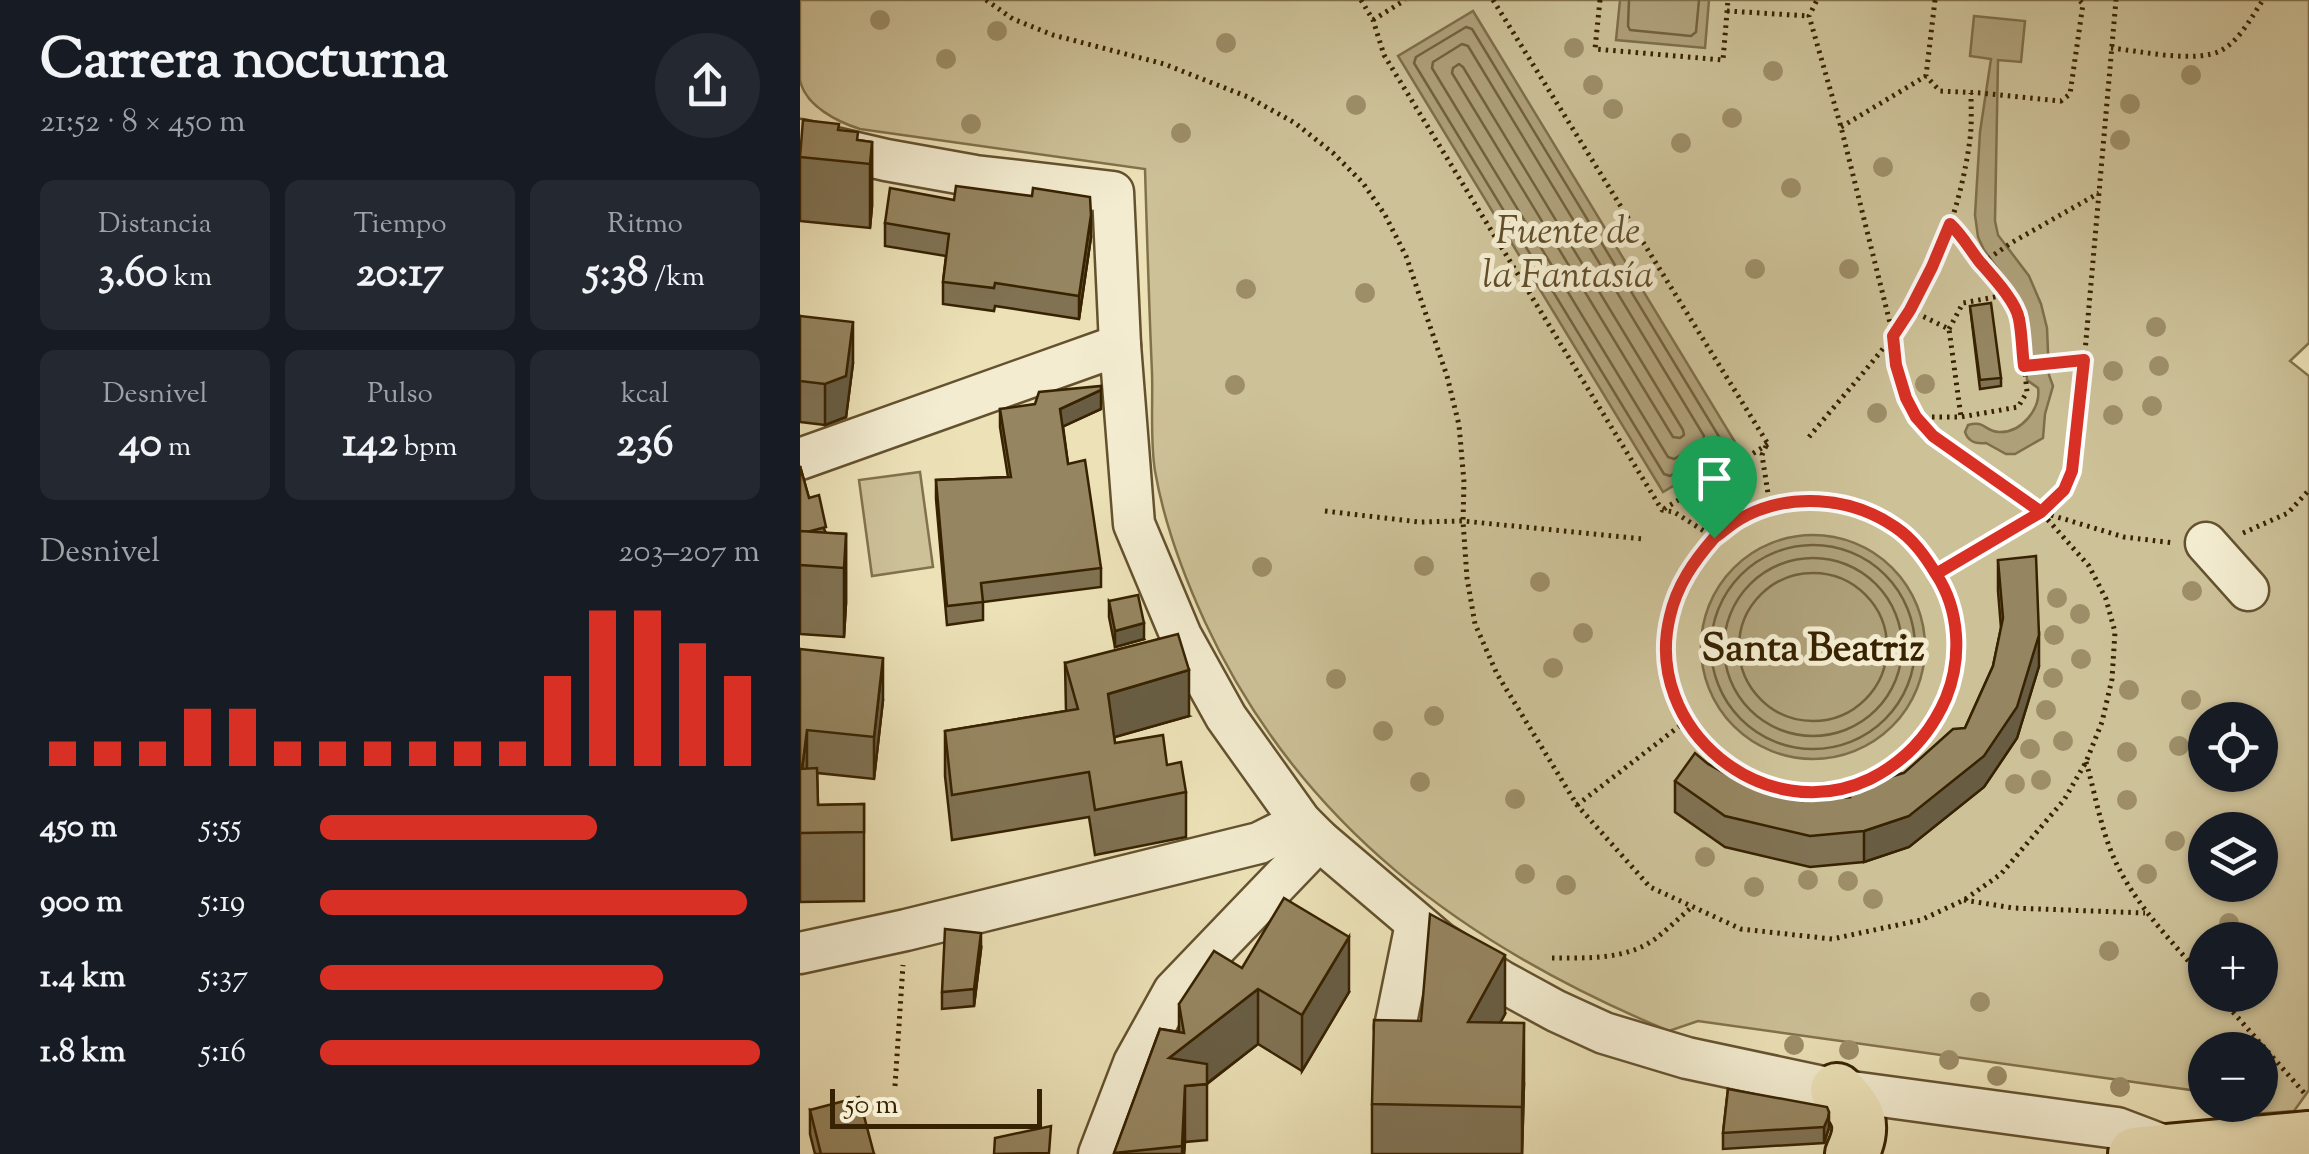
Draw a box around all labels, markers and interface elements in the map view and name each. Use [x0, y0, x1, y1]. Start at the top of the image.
text: Carrera nocturna [40, 23, 448, 102]
button: share [655, 33, 760, 138]
text: 21:52 · 8 × 450 m [40, 100, 246, 146]
text: Distancia [98, 205, 212, 245]
text: Tiempo [354, 205, 446, 245]
text: Ritmo [607, 205, 683, 245]
water label: Fuente de la Fantasía [1482, 207, 1654, 305]
text: 3.60 [98, 245, 168, 305]
text: 20:17 [356, 245, 444, 305]
text: 5:38 [585, 245, 648, 305]
text: km [168, 258, 212, 298]
text: /km [648, 258, 705, 298]
text: Desnivel [102, 375, 208, 415]
text: Pulso [367, 375, 433, 415]
text: kcal [621, 375, 669, 415]
text: 40 [119, 415, 162, 475]
text: 142 [343, 415, 398, 475]
text: 236 [616, 415, 674, 475]
text: m [162, 428, 191, 468]
text: bpm [398, 428, 457, 468]
pin [1672, 436, 1757, 539]
icon: arrive [1687, 451, 1742, 506]
text: Desnivel [40, 530, 160, 576]
text: 203–207 m [619, 530, 760, 576]
district label: Santa Beatriz [1701, 622, 1925, 679]
map controls [2188, 702, 2278, 1122]
button: locate [2188, 702, 2278, 792]
text: 450 m [40, 805, 117, 851]
text: 5:55 [200, 805, 241, 851]
button: layers [2188, 812, 2278, 902]
text: 900 m [40, 880, 123, 926]
text: 5:19 [200, 880, 245, 926]
button: + [2188, 922, 2278, 1012]
text: 1.4 km [40, 955, 126, 1001]
text: 5:37 [200, 955, 248, 1001]
text: 1.8 km [40, 1030, 126, 1076]
text: 5:16 [200, 1030, 246, 1076]
button: − [2188, 1032, 2278, 1122]
scale bar [830, 1084, 1042, 1128]
text: 50 m [845, 1086, 899, 1126]

